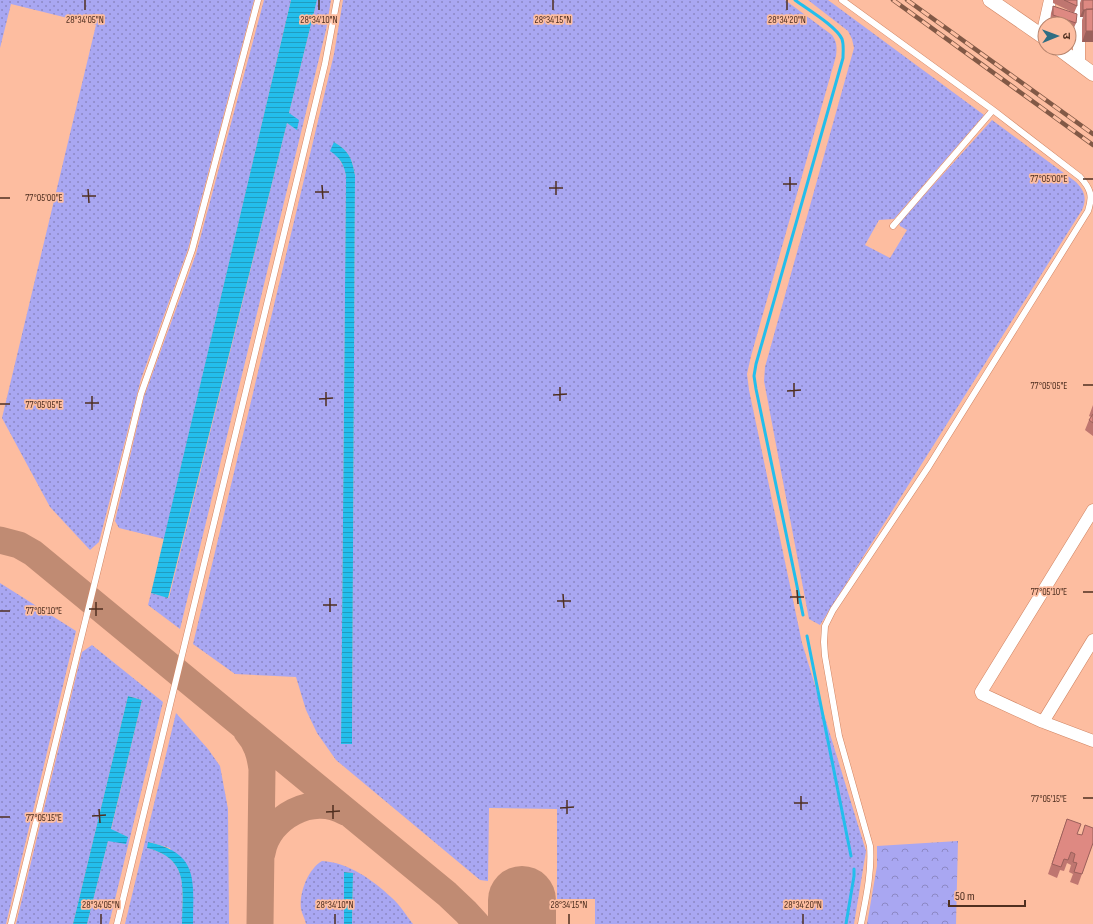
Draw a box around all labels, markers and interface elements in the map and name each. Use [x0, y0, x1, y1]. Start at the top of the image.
text: 28°34'05"N [66, 14, 104, 26]
text: 28°34'10"N [300, 14, 338, 26]
text: 28°34'15"N [535, 14, 571, 26]
text: 28°34'20"N [768, 14, 806, 26]
north arrow [1037, 16, 1077, 56]
text: उ [1060, 33, 1073, 40]
text: 77°05'00"E [1030, 173, 1068, 185]
text: 77°05'00"E [25, 192, 63, 204]
text: 77°05'05"E [1031, 380, 1067, 392]
text: 77°05'05"E [26, 399, 62, 411]
text: 77°05'10"E [1031, 586, 1067, 598]
text: 77°05'10"E [26, 605, 62, 617]
text: 77°05'15"E [1031, 793, 1067, 805]
text: 77°05'15"E [26, 812, 62, 824]
scale bar [949, 882, 1025, 908]
text: 50 m [955, 889, 975, 904]
text: 28°34'05"N [82, 899, 120, 911]
text: 28°34'10"N [316, 899, 354, 911]
text: 28°34'15"N [551, 899, 587, 911]
text: 28°34'20"N [784, 899, 822, 911]

